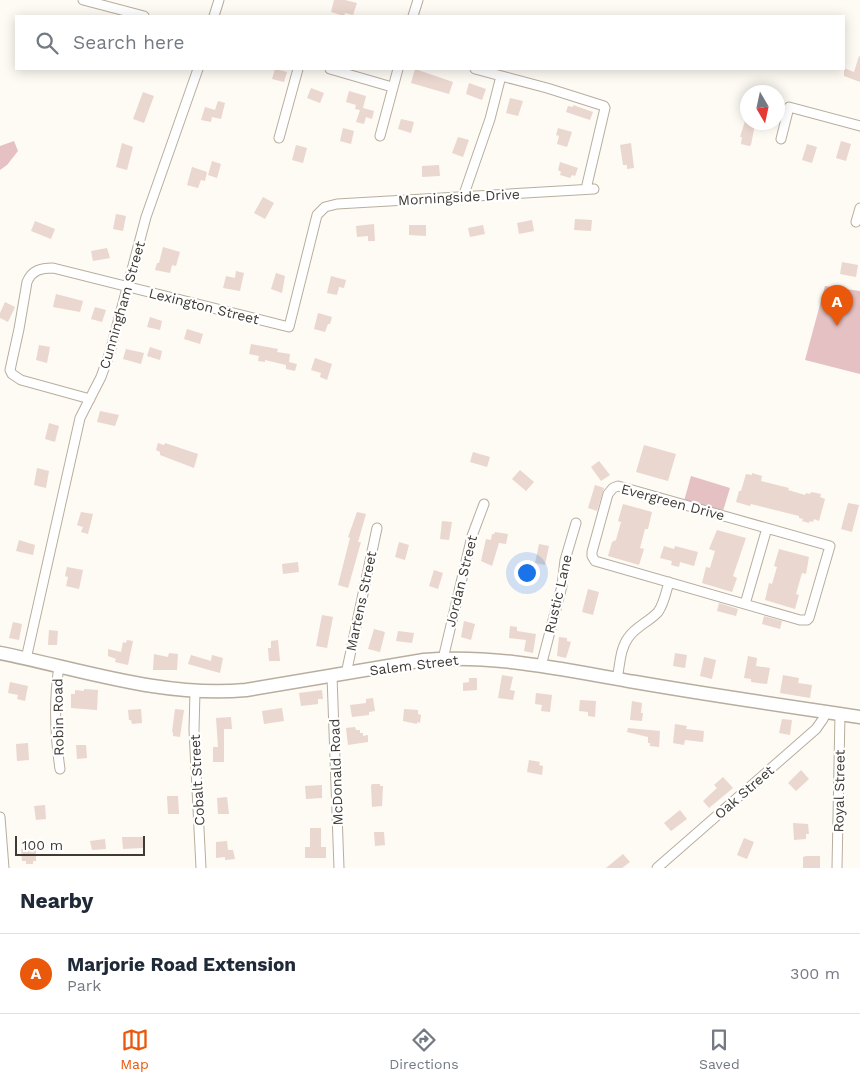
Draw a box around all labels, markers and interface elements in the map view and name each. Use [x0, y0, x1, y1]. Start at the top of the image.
search box [15, 15, 845, 70]
icon: search [33, 29, 61, 57]
text: Search here [73, 31, 184, 54]
north arrow [740, 85, 785, 130]
street label: Morningside Drive [398, 186, 520, 208]
street label: Cunningham Street [96, 239, 148, 371]
street label: Lexington Street [147, 285, 261, 327]
pin: A [821, 285, 853, 326]
street label: Evergreen Drive [619, 480, 727, 524]
street label: Jordan Street [442, 533, 480, 629]
street label: Martens Street [343, 549, 379, 653]
street label: Rustic Lane [541, 553, 575, 635]
your location [514, 560, 540, 586]
street label: Salem Street [369, 652, 459, 678]
street label: Robin Road [49, 678, 67, 756]
street label: McDonald Road [326, 718, 346, 826]
street label: Cobalt Street [187, 734, 207, 826]
street label: Royal Street [830, 749, 848, 833]
street label: Oak Street [711, 762, 777, 822]
scale bar [15, 833, 145, 856]
text: 100 m [22, 837, 63, 853]
text: Nearby [20, 888, 93, 913]
text: Marjorie Road Extension [67, 953, 296, 976]
text: A [31, 964, 41, 983]
text: 300 m [790, 964, 840, 983]
text: Park [67, 976, 101, 995]
tab: Map [120, 1026, 149, 1072]
tab: Directions [389, 1026, 459, 1072]
tab: Saved [699, 1026, 740, 1072]

